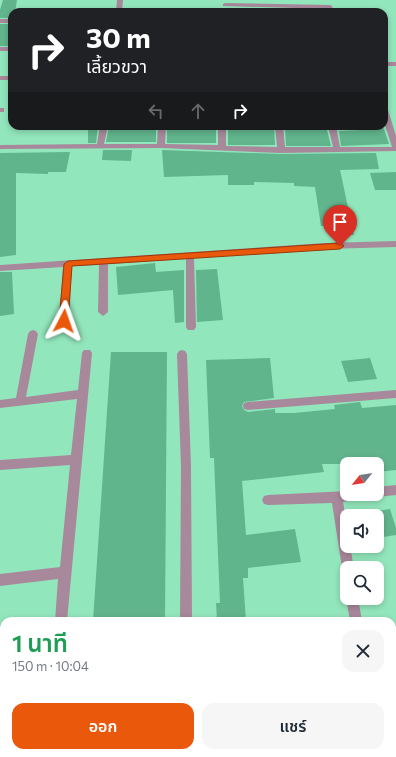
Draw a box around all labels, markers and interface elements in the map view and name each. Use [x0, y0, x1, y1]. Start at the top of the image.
text: 30 m [86, 20, 151, 54]
icon: right [20, 24, 72, 76]
text: เลี้ยวขวา [86, 55, 147, 77]
icon: left [145, 100, 167, 122]
icon: ahead [187, 100, 209, 122]
icon: right [229, 100, 251, 122]
pin [323, 205, 357, 246]
icon: arrive [329, 211, 351, 233]
position arrow [43, 300, 85, 342]
north arrow [340, 457, 384, 501]
map controls [340, 457, 384, 605]
button: sound [340, 509, 384, 553]
button: search [340, 561, 384, 605]
text: 1 นาที [12, 628, 68, 657]
button: close [342, 630, 384, 672]
text: 150 m · 10:04 [12, 658, 89, 674]
button: ออก [12, 703, 194, 749]
button: แชร์ [202, 703, 384, 749]

